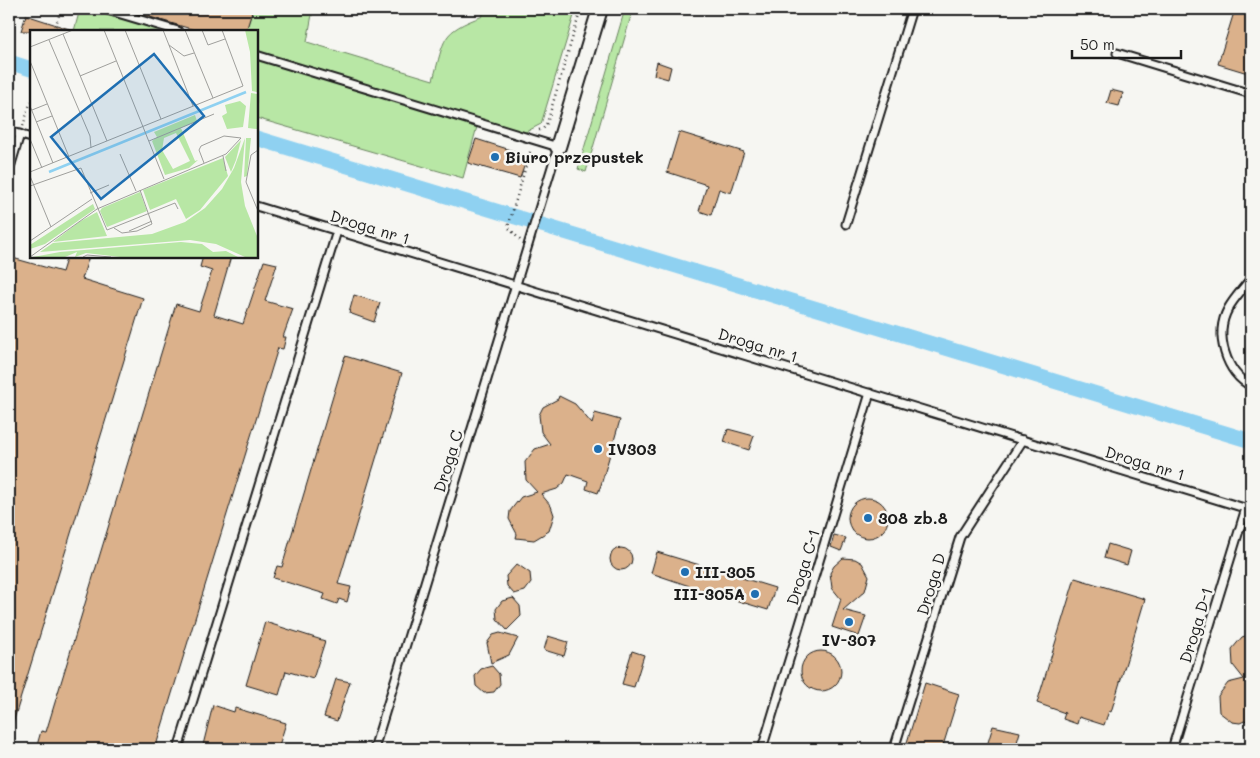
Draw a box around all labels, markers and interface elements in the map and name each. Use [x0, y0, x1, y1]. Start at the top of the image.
scale bar [1072, 28, 1181, 60]
inset map [30, 30, 258, 258]
text: 50 m [1080, 34, 1115, 54]
place label: Biuro przepustek [505, 146, 644, 167]
marker: Biuro przepustek [489, 151, 501, 163]
street label: Droga nr 1 [328, 204, 412, 249]
street label: Droga nr 1 [716, 322, 800, 367]
street label: Droga C [428, 427, 467, 495]
place label: IV303 [608, 438, 657, 459]
street label: Droga nr 1 [1103, 440, 1187, 485]
marker: IV303 [592, 443, 604, 455]
place label: 308 zb.8 [878, 507, 948, 528]
marker: 308 zb.8 [862, 512, 874, 524]
street label: Droga C-1 [781, 526, 824, 607]
street label: Droga D [911, 550, 950, 617]
place label: III-305 [695, 561, 755, 582]
marker: III-305 [679, 566, 691, 578]
place label: III-305A [673, 583, 745, 604]
street label: Droga D-1 [1174, 585, 1217, 665]
marker: III-305A [749, 588, 761, 600]
marker: IV-307 [843, 616, 855, 628]
place label: IV-307 [822, 629, 876, 650]

